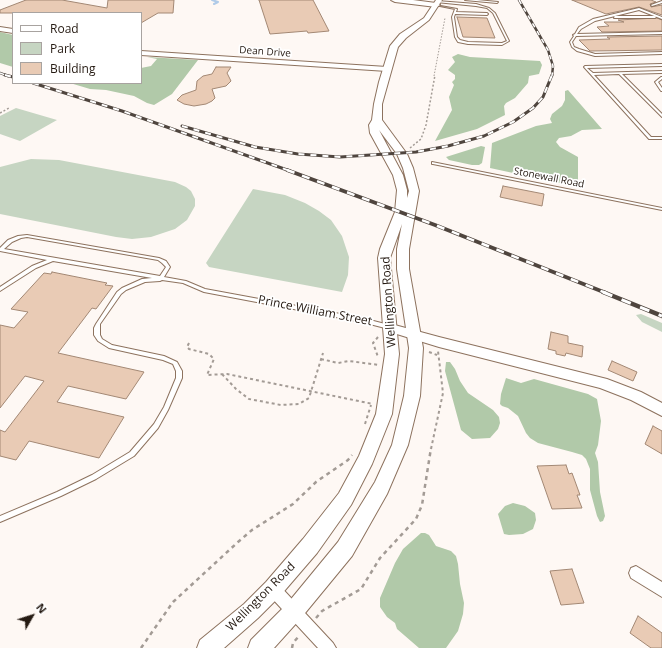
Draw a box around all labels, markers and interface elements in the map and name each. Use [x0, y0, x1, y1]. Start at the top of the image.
legend [12, 12, 142, 84]
text: Road [50, 20, 79, 37]
text: Park [50, 40, 75, 57]
street label: Dean Drive [239, 44, 291, 60]
text: Building [50, 60, 95, 77]
street label: Stonewall Road [513, 165, 585, 191]
street label: Wellington Road [379, 256, 399, 348]
street label: Prince William Street [257, 293, 373, 329]
street label: Wellington Road [224, 560, 298, 634]
north arrow [12, 596, 52, 636]
text: N [33, 600, 50, 616]

